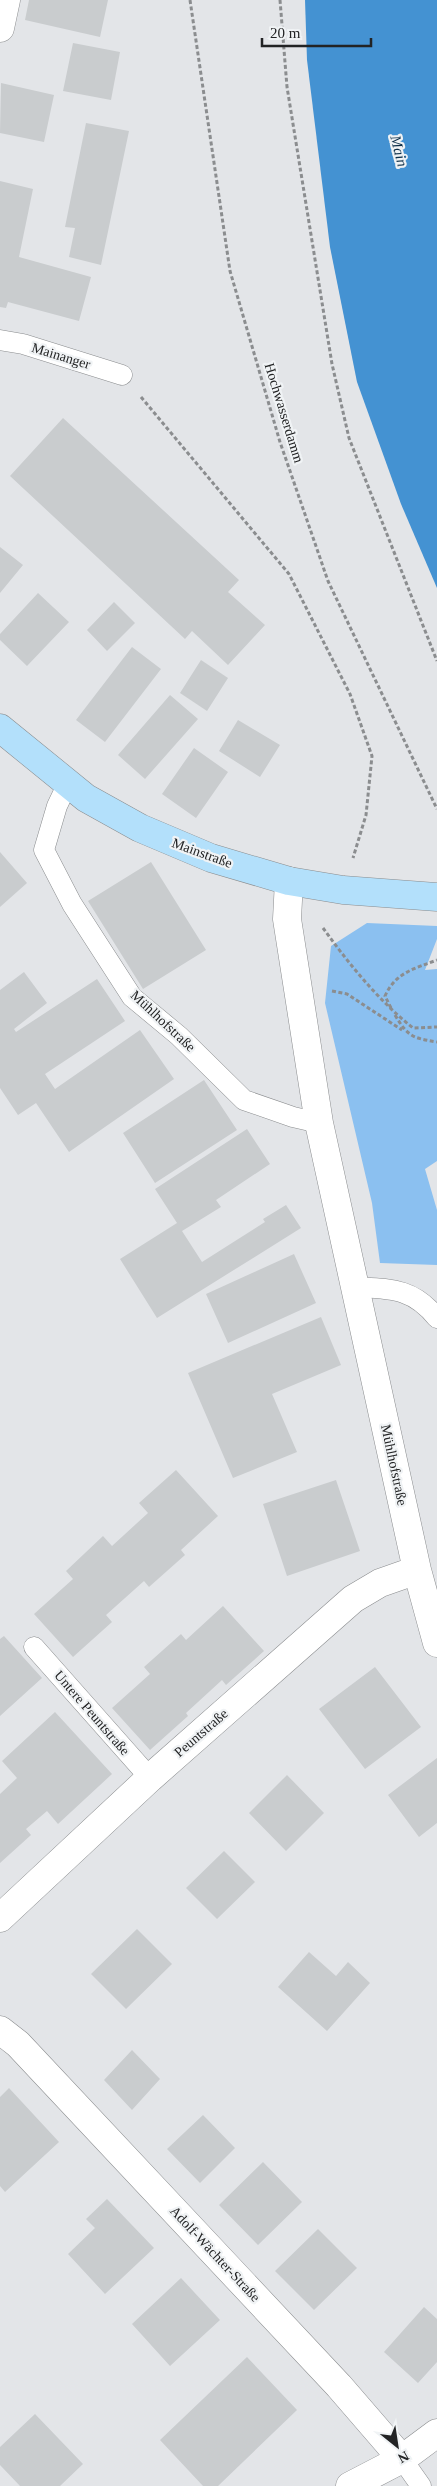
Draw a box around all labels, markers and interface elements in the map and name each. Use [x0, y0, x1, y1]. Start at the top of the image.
scale bar [262, 15, 371, 47]
text: 20 m [270, 25, 301, 41]
water label: Main [387, 133, 411, 168]
street label: Mainanger [30, 340, 93, 372]
street label: Hochwasserdamm [262, 361, 306, 465]
street label: Mainstraße [170, 835, 234, 871]
street label: Mühlhofstraße [128, 987, 198, 1055]
street label: Mühlhofstraße [378, 1423, 410, 1507]
street label: Untere Peuntstraße [51, 1668, 133, 1758]
street label: Peuntstraße [171, 1706, 231, 1760]
street label: Adolf-Wächter-Straße [167, 2203, 263, 2305]
north arrow [372, 2421, 422, 2471]
text: N [395, 2448, 411, 2466]

